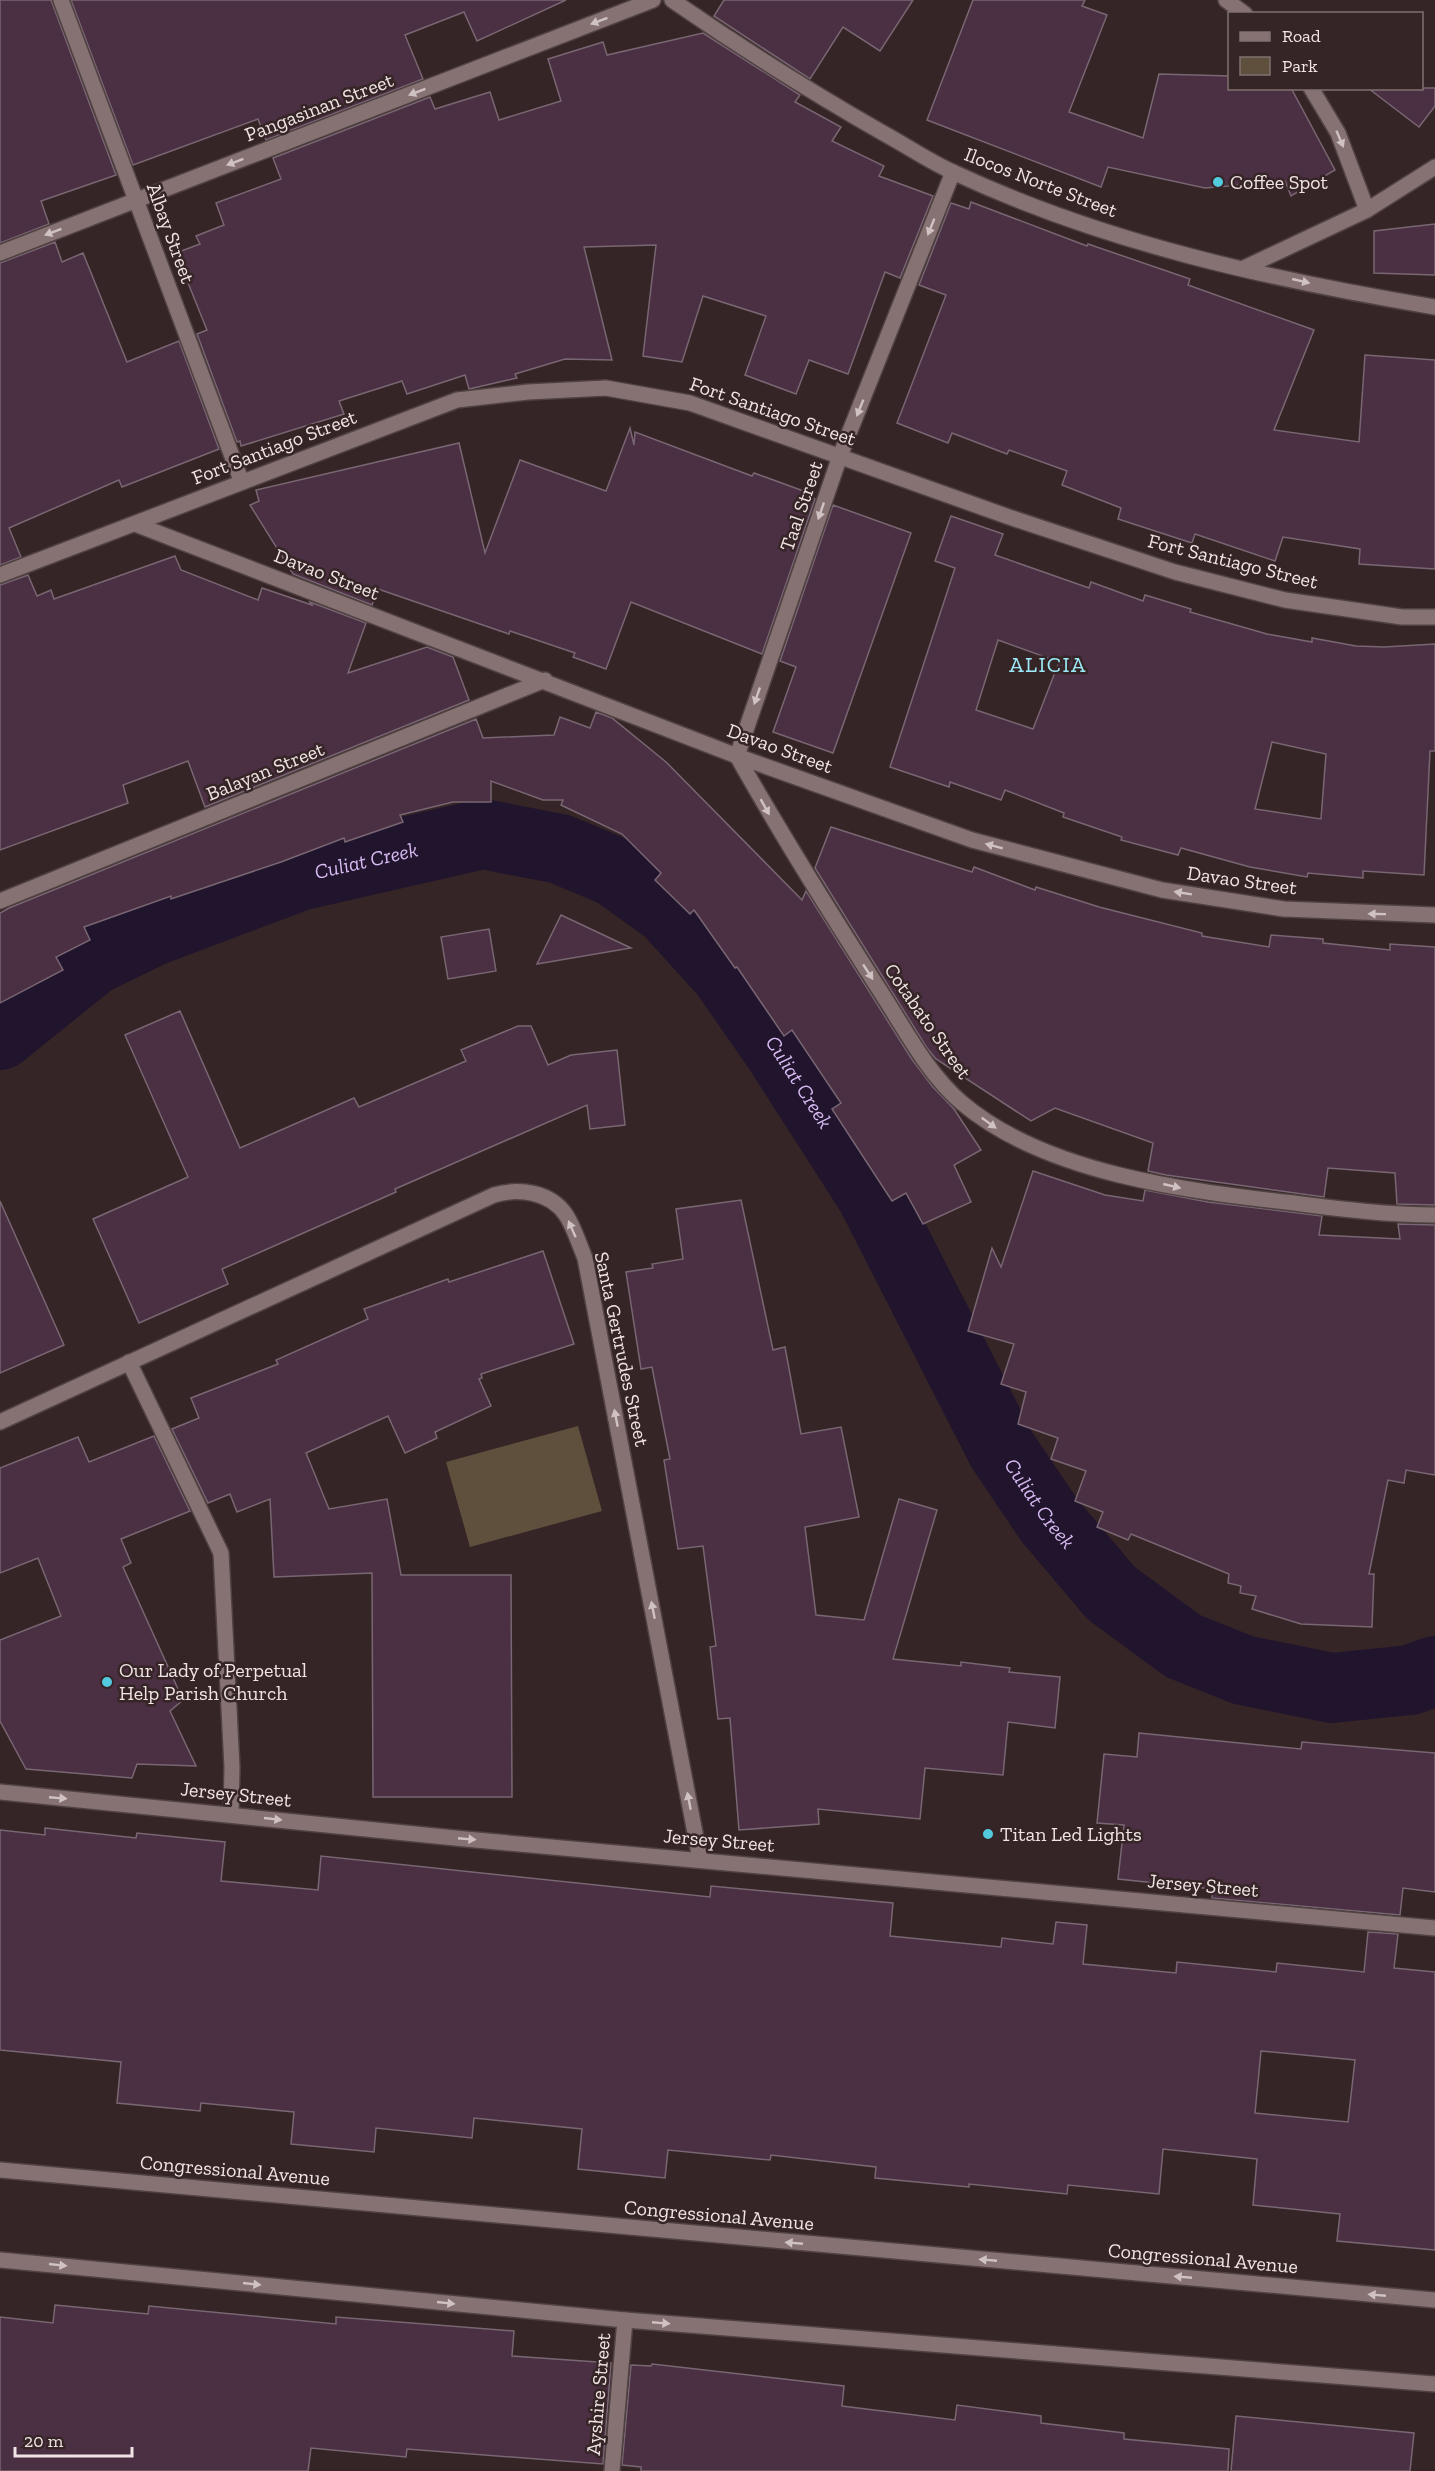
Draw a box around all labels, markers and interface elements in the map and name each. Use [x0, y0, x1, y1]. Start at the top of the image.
legend [1228, 12, 1423, 90]
one-way arrow [590, 17, 608, 26]
text: Road [1282, 25, 1321, 47]
text: Park [1282, 55, 1318, 77]
street label: Pangasinan Street [241, 67, 397, 146]
one-way arrow [408, 87, 426, 97]
one-way arrow [1335, 131, 1345, 149]
street label: Ilocos Norte Street [961, 142, 1121, 222]
one-way arrow [226, 158, 244, 167]
place label: Coffee Spot [1230, 170, 1329, 194]
marker: Coffee Spot [1211, 175, 1225, 189]
street label: Albay Street [142, 179, 200, 287]
one-way arrow [926, 218, 936, 236]
one-way arrow [44, 228, 62, 238]
one-way arrow [1292, 277, 1311, 286]
street label: Fort Santiago Street [687, 371, 860, 451]
one-way arrow [854, 399, 864, 417]
street label: Fort Santiago Street [188, 404, 360, 489]
street label: Taal Street [774, 457, 828, 554]
one-way arrow [816, 503, 826, 521]
street label: Fort Santiago Street [1146, 528, 1321, 594]
street label: Davao Street [271, 543, 383, 605]
district label: ALICIA [1009, 651, 1087, 678]
one-way arrow [752, 687, 762, 705]
street label: Davao Street [724, 718, 837, 778]
street label: Balayan Street [203, 736, 328, 806]
one-way arrow [760, 798, 770, 815]
water label: Culiat Creek [312, 836, 420, 884]
one-way arrow [985, 840, 1003, 850]
street label: Davao Street [1186, 860, 1299, 900]
one-way arrow [1173, 888, 1192, 897]
one-way arrow [1367, 909, 1386, 919]
street label: Cotabato Street [879, 959, 977, 1084]
one-way arrow [863, 964, 874, 980]
water label: Culiat Creek [761, 1031, 839, 1133]
one-way arrow [981, 1117, 997, 1129]
one-way arrow [1163, 1182, 1182, 1191]
one-way arrow [567, 1220, 576, 1238]
street label: Santa Gertrudes Street [590, 1249, 654, 1449]
one-way arrow [611, 1409, 620, 1428]
water label: Culiat Creek [999, 1453, 1081, 1553]
one-way arrow [648, 1600, 657, 1619]
place label: Our Lady of Perpetual Help Parish Church [119, 1658, 307, 1705]
marker: Our Lady of Perpetual Help Parish Church [100, 1675, 114, 1689]
street label: Jersey Street [179, 1776, 293, 1812]
one-way arrow [684, 1792, 693, 1811]
one-way arrow [49, 1793, 68, 1803]
one-way arrow [264, 1814, 283, 1824]
place label: Titan Led Lights [1000, 1822, 1142, 1846]
street label: Jersey Street [663, 1823, 776, 1857]
marker: Titan Led Lights [981, 1827, 995, 1841]
one-way arrow [458, 1834, 477, 1844]
street label: Jersey Street [1147, 1868, 1260, 1902]
street label: Congressional Avenue [139, 2150, 331, 2190]
street label: Congressional Avenue [623, 2195, 815, 2235]
one-way arrow [785, 2238, 804, 2248]
street label: Congressional Avenue [1107, 2238, 1299, 2278]
one-way arrow [979, 2255, 998, 2265]
one-way arrow [49, 2260, 68, 2270]
one-way arrow [1173, 2272, 1192, 2282]
one-way arrow [243, 2279, 262, 2289]
one-way arrow [1367, 2290, 1386, 2300]
one-way arrow [437, 2298, 456, 2308]
one-way arrow [652, 2318, 671, 2328]
street label: Ayshire Street [581, 2331, 615, 2456]
scale bar [15, 2420, 132, 2458]
text: 20 m [24, 2430, 64, 2452]

